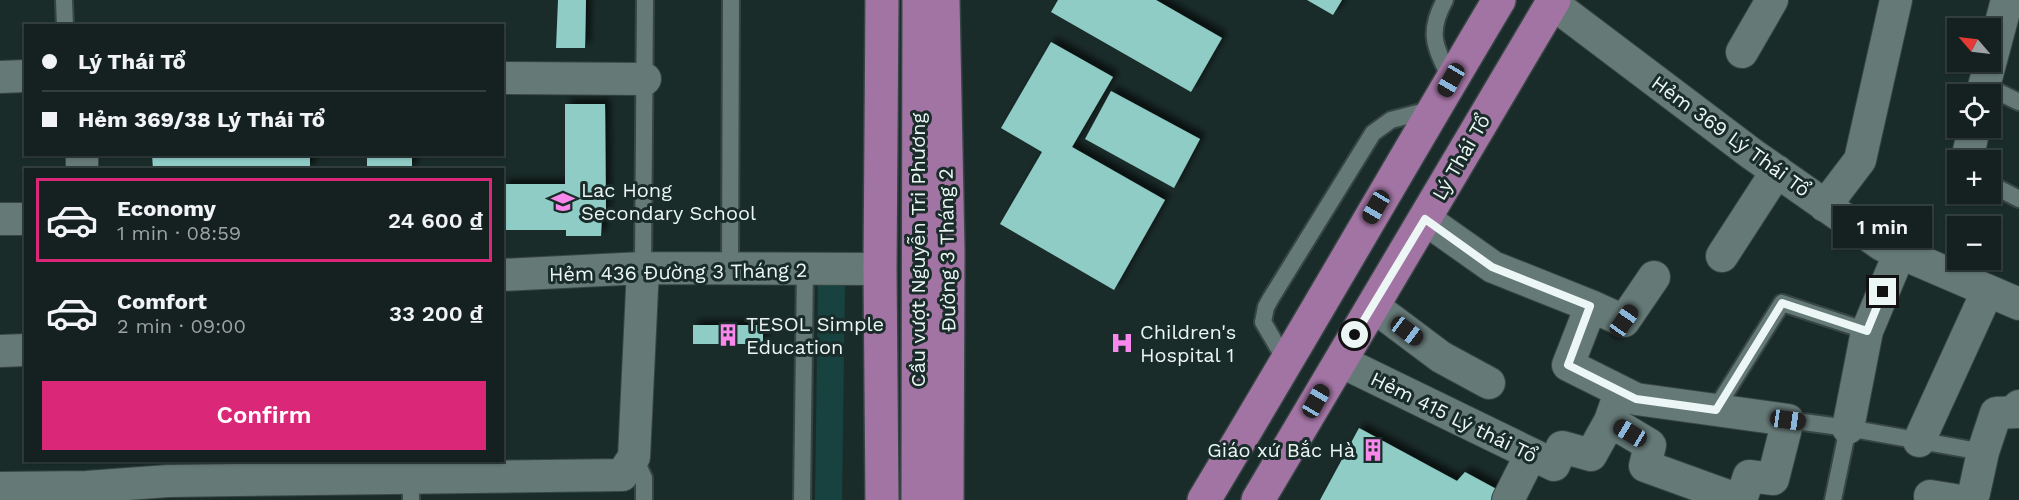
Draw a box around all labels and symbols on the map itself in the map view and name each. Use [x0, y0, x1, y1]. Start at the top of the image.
north arrow [1947, 18, 2001, 72]
car [1434, 60, 1468, 100]
street label: Hẻm 369 Lý Thái Tổ [1647, 70, 1815, 202]
street label: Lý Thái Tổ [1427, 110, 1495, 204]
street label: Cầu vượt Nguyễn Tri Phương [906, 112, 930, 387]
street label: Đường 3 Tháng 2 [934, 168, 960, 332]
place label: Lac Hong Secondary School [581, 178, 756, 225]
car [1359, 187, 1393, 227]
school or university icon: Lac Hong Secondary School [550, 189, 576, 215]
callout: 1 min [1834, 205, 1932, 247]
street label: Hẻm 436 Đường 3 Tháng 2 [549, 258, 807, 286]
route end [1869, 278, 1896, 305]
car [1606, 301, 1642, 341]
place label: TESOL Simple Education [746, 312, 884, 359]
car [1387, 313, 1427, 349]
place label: Children's Hospital 1 [1140, 320, 1236, 367]
route start [1341, 321, 1368, 348]
building icon: TESOL Simple Education [715, 322, 741, 348]
hospital icon: Children's Hospital 1 [1109, 330, 1135, 356]
street label: Hẻm 415 Lý thái Tổ [1367, 366, 1541, 468]
car [1299, 381, 1333, 421]
car [1769, 409, 1807, 431]
car [1610, 416, 1650, 450]
building icon: Giáo xứ Bắc Hà [1360, 437, 1386, 463]
place label: Giáo xứ Bắc Hà [1207, 438, 1355, 462]

